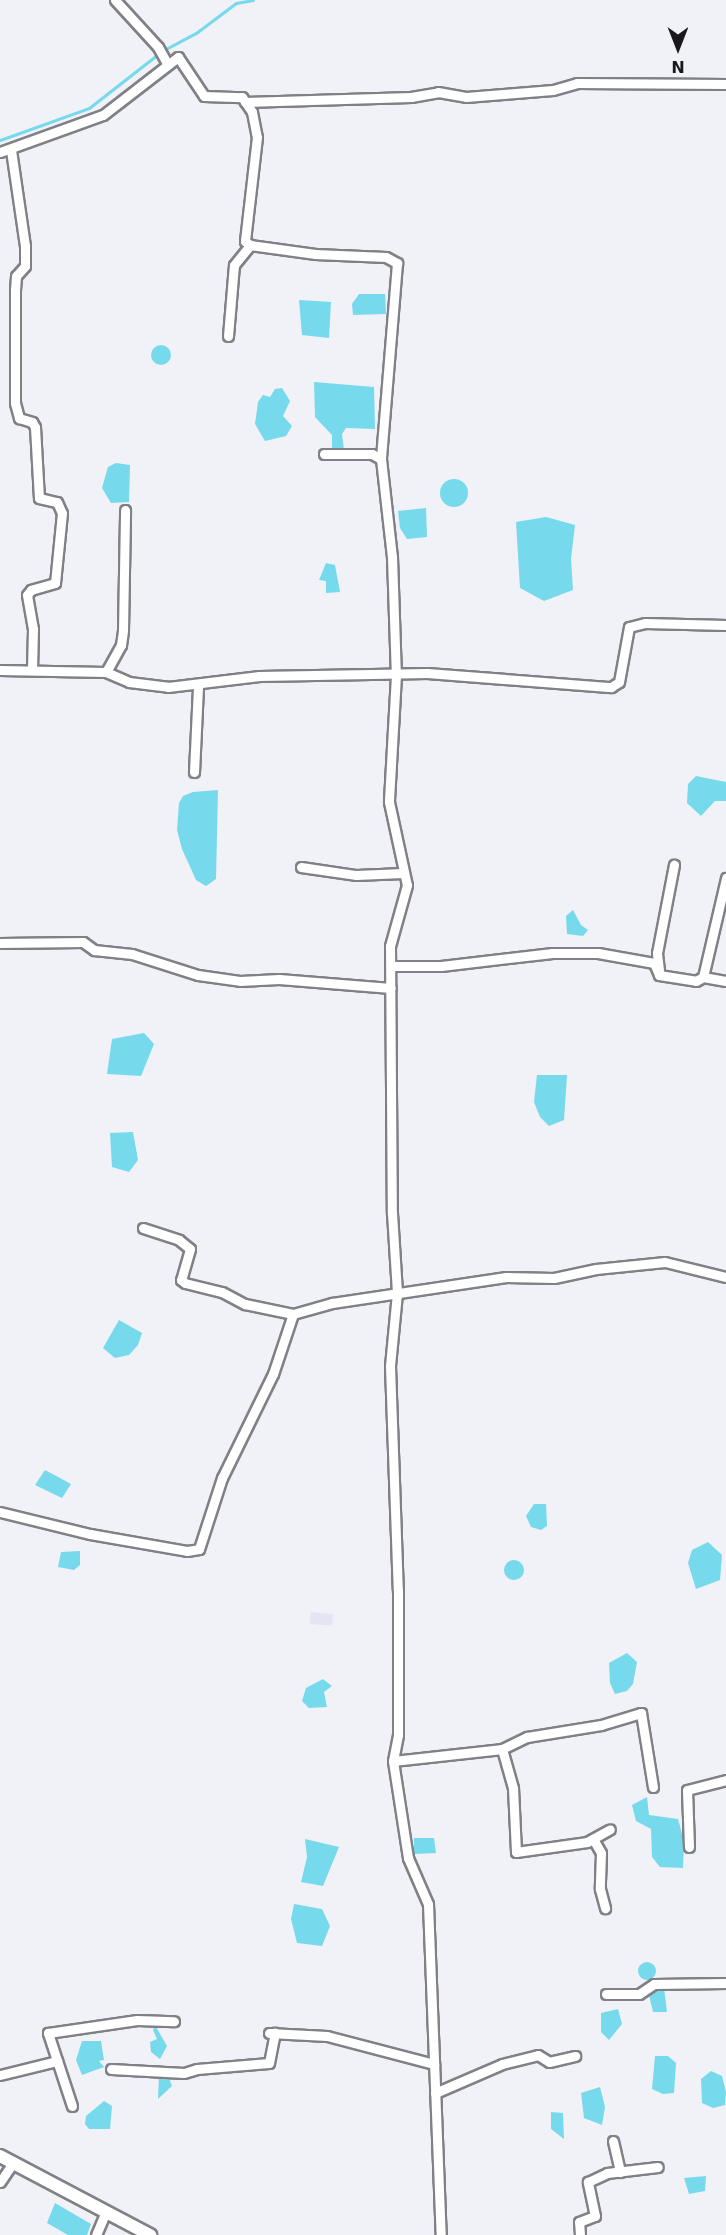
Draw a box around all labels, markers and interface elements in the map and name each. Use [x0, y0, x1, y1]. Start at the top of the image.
north arrow [648, 18, 708, 78]
text: N [671, 57, 685, 76]

